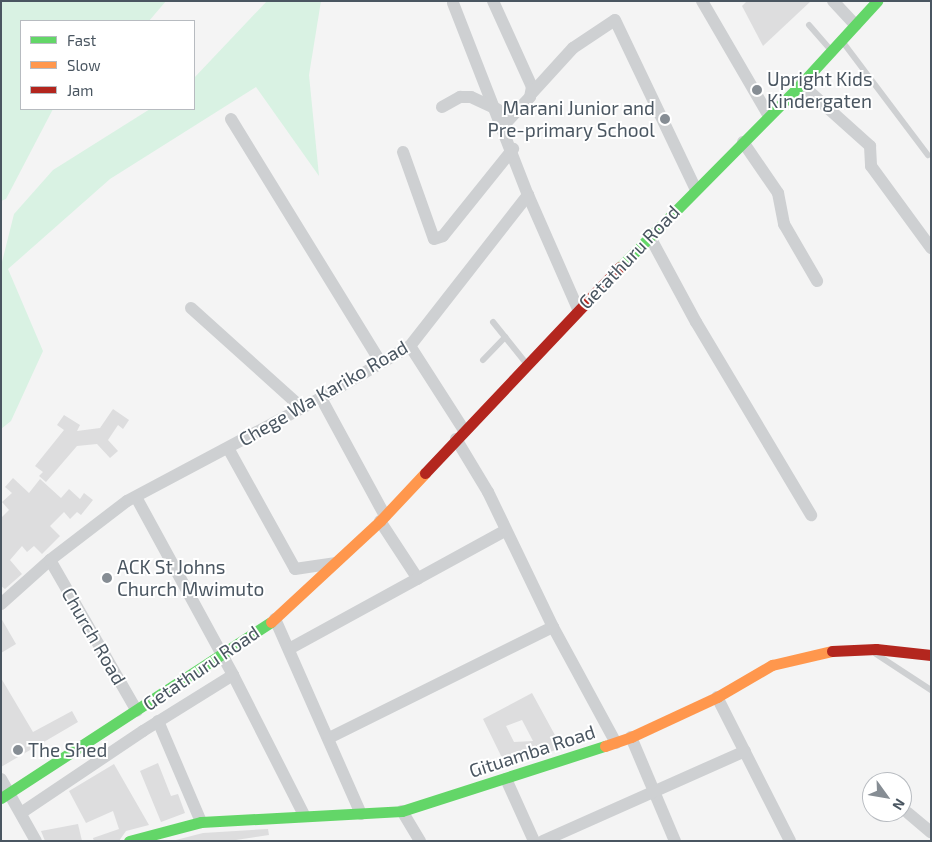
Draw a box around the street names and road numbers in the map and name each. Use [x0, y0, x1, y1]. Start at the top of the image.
street label: Getathuru Road [574, 200, 684, 314]
street label: Chege Wa Kariko Road [234, 335, 412, 451]
street label: Church Road [57, 583, 131, 689]
street label: Getathuru Road [139, 621, 263, 715]
street label: Gituamba Road [466, 720, 598, 782]

